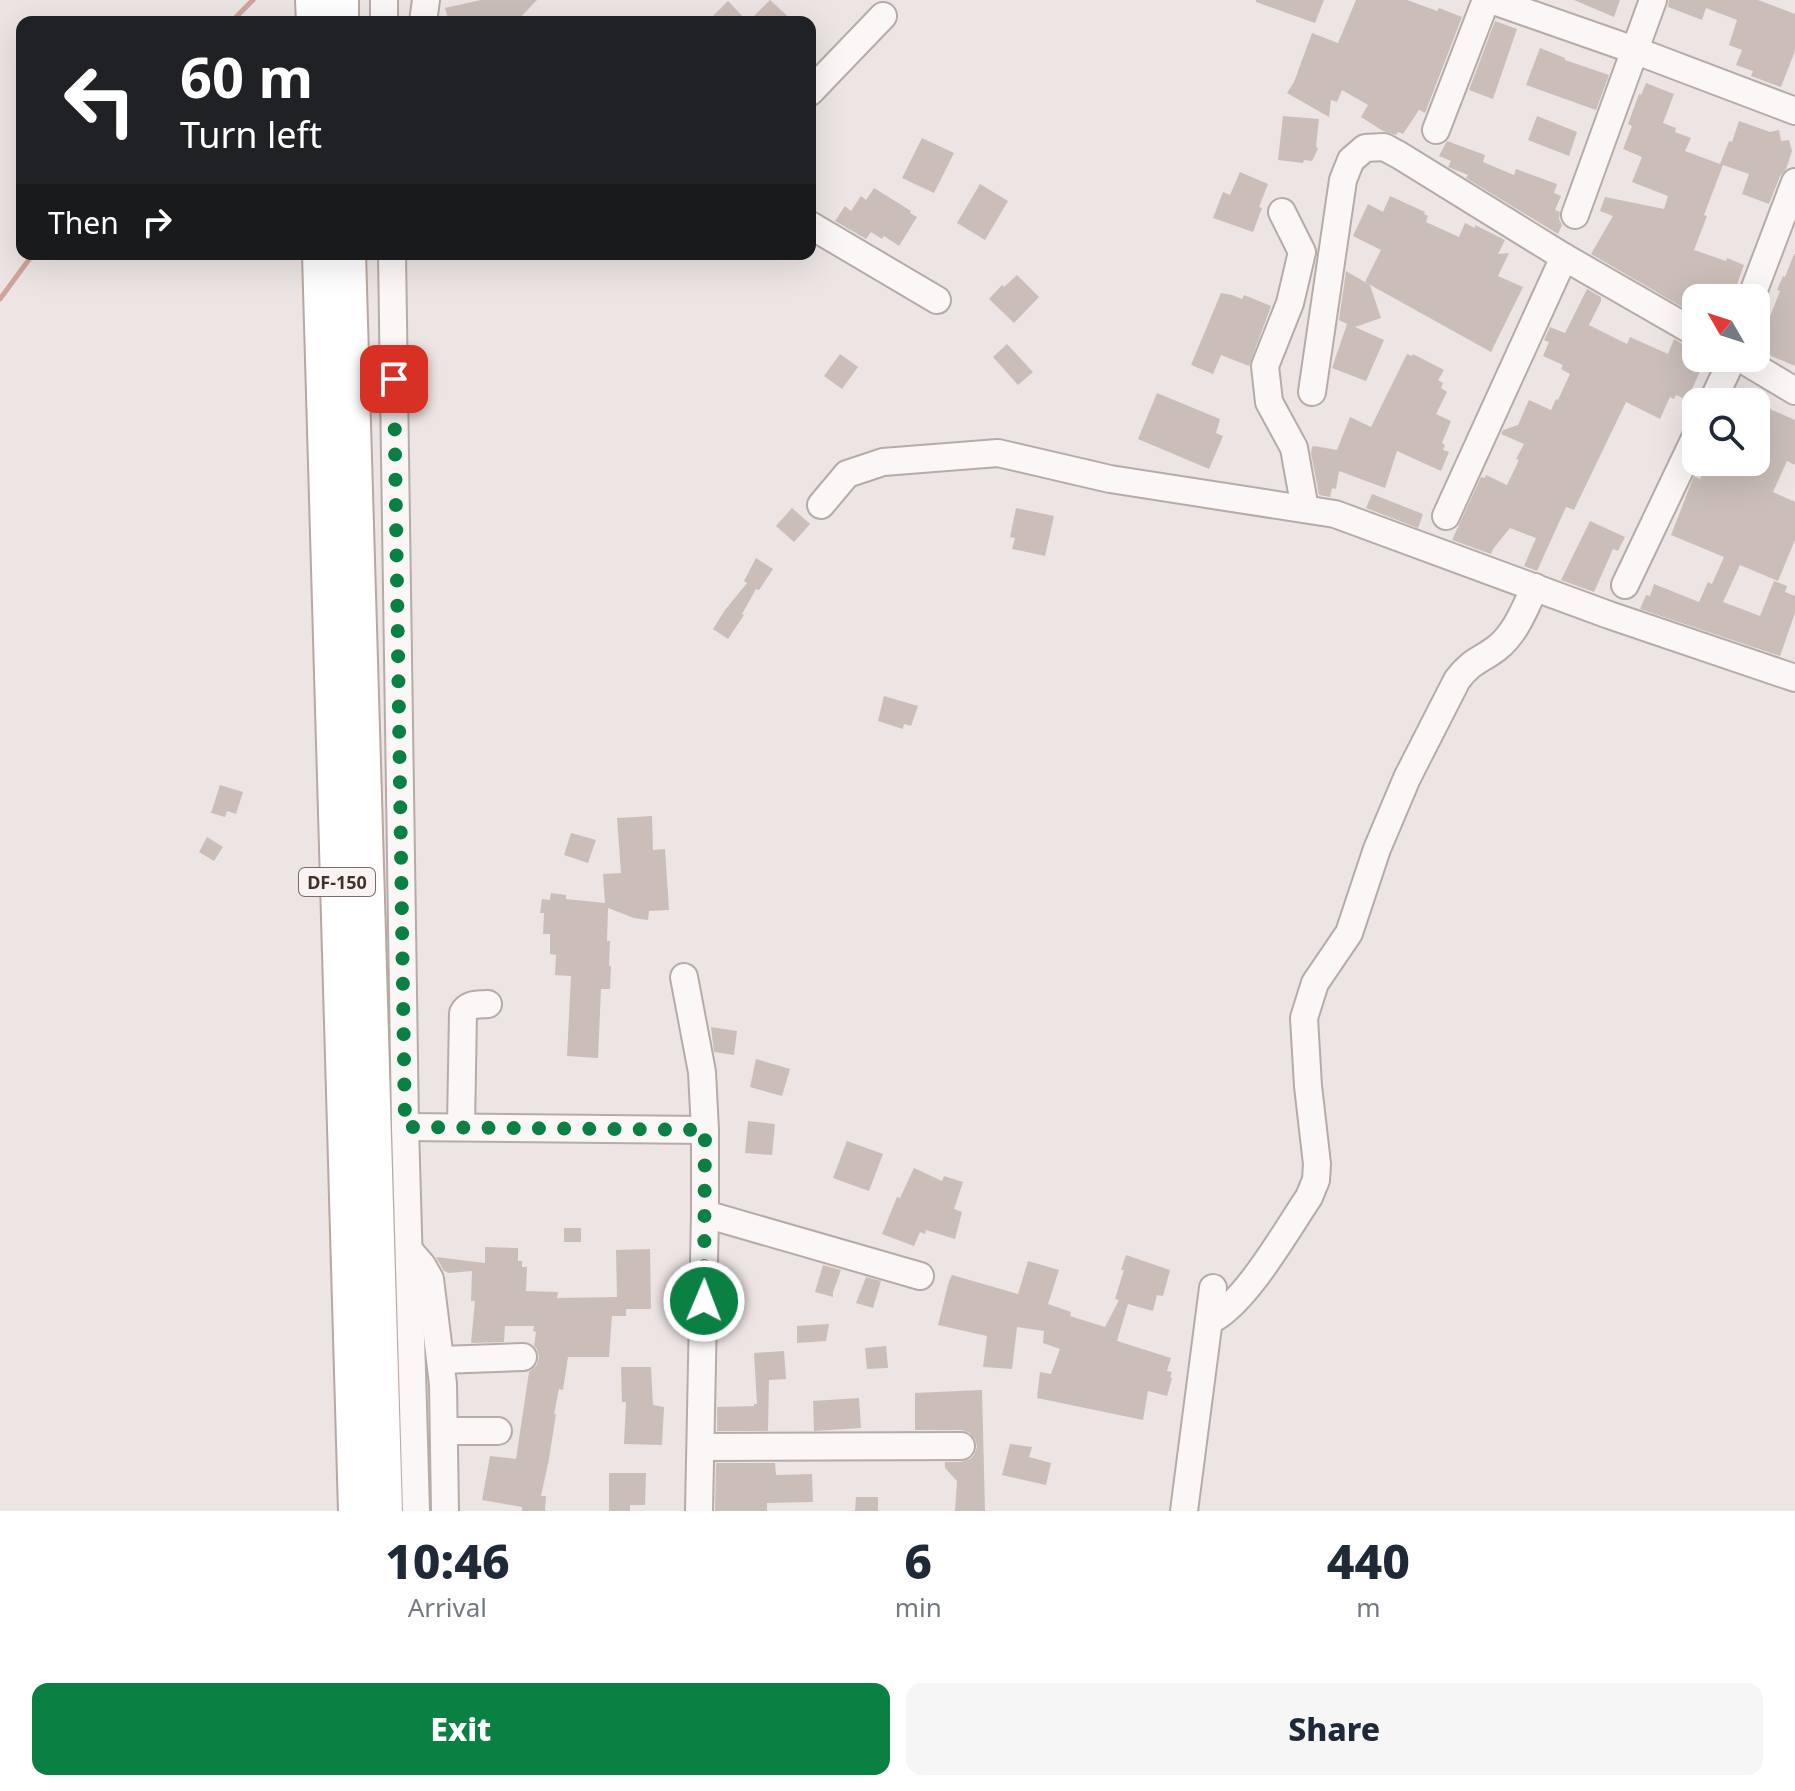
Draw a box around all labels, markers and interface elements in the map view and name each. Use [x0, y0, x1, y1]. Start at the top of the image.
text: 60 m [180, 38, 313, 114]
icon: left [48, 48, 152, 152]
text: Turn left [180, 110, 322, 159]
icon: right [135, 200, 179, 244]
text: Then [48, 202, 119, 243]
north arrow [1682, 284, 1770, 372]
map controls [1682, 284, 1770, 476]
pin [360, 345, 428, 413]
icon: arrive [372, 357, 416, 401]
button: search [1682, 388, 1770, 476]
road number: DF-150 [299, 868, 375, 896]
position arrow [662, 1259, 746, 1343]
text: 10:46 [385, 1528, 510, 1593]
text: 6 [904, 1528, 932, 1593]
text: 440 [1327, 1528, 1410, 1593]
text: Arrival [408, 1589, 487, 1625]
text: min [895, 1589, 942, 1625]
text: m [1356, 1589, 1381, 1625]
button: Exit [32, 1683, 890, 1775]
button: Share [906, 1683, 1763, 1775]

